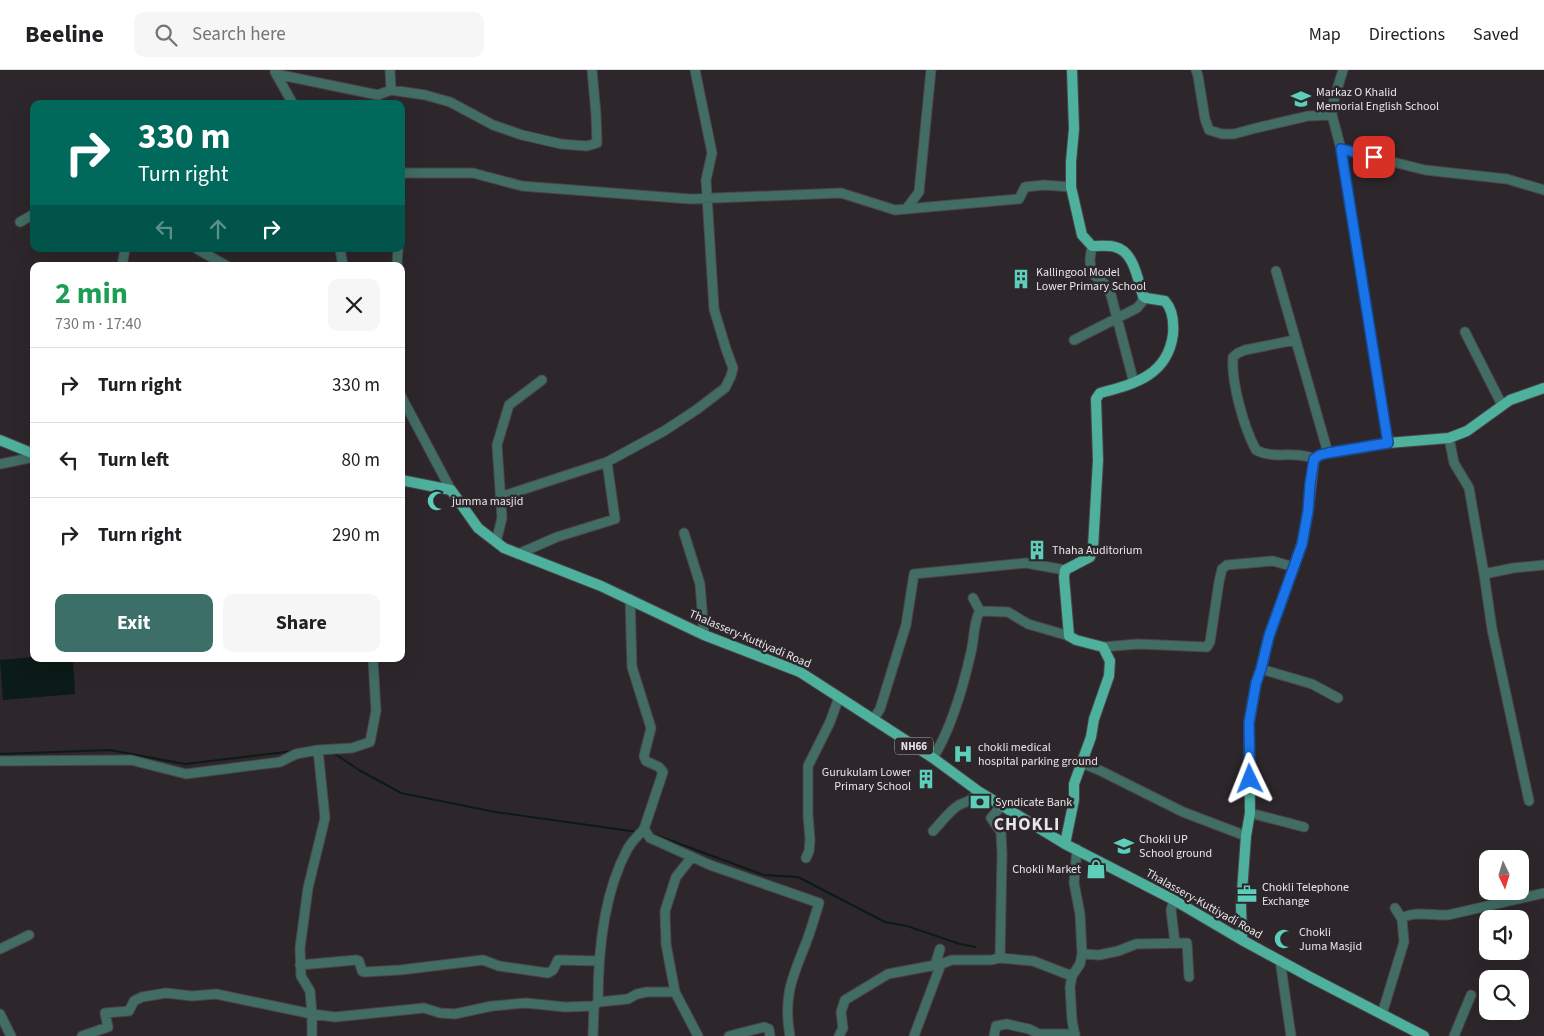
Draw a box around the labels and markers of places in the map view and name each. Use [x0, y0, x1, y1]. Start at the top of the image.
place label: Markaz O Khalid Memorial English School [1316, 84, 1439, 115]
school or university icon: Markaz O Khalid Memorial English School [1290, 88, 1312, 110]
pin [1353, 136, 1395, 178]
place label: Kallingool Model Lower Primary School [1036, 264, 1146, 295]
building icon: Kallingool Model Lower Primary School [1010, 268, 1032, 290]
mosque icon: jumma masjid [426, 490, 448, 512]
place label: jumma masjid [451, 493, 523, 510]
building icon: Thaha Auditorium [1026, 539, 1048, 561]
place label: Thaha Auditorium [1052, 542, 1143, 559]
place label: chokli medical hospital parking ground [978, 739, 1098, 770]
hospital icon: chokli medical hospital parking ground [952, 743, 974, 765]
place label: Gurukulam Lower Primary School [822, 764, 912, 795]
building icon: Gurukulam Lower Primary School [915, 768, 937, 790]
bank icon: Syndicate Bank [969, 791, 991, 813]
place label: Syndicate Bank [995, 794, 1072, 811]
place label: Chokli UP School ground [1139, 831, 1212, 862]
school or university icon: Chokli UP School ground [1113, 835, 1135, 857]
shop icon: Chokli Market [1085, 858, 1107, 880]
place label: Chokli Market [1012, 861, 1081, 878]
place label: Chokli Telephone Exchange [1262, 879, 1349, 910]
office icon: Chokli Telephone Exchange [1236, 883, 1258, 905]
place label: Chokli Juma Masjid [1299, 924, 1362, 955]
mosque icon: Chokli Juma Masjid [1273, 928, 1295, 950]

